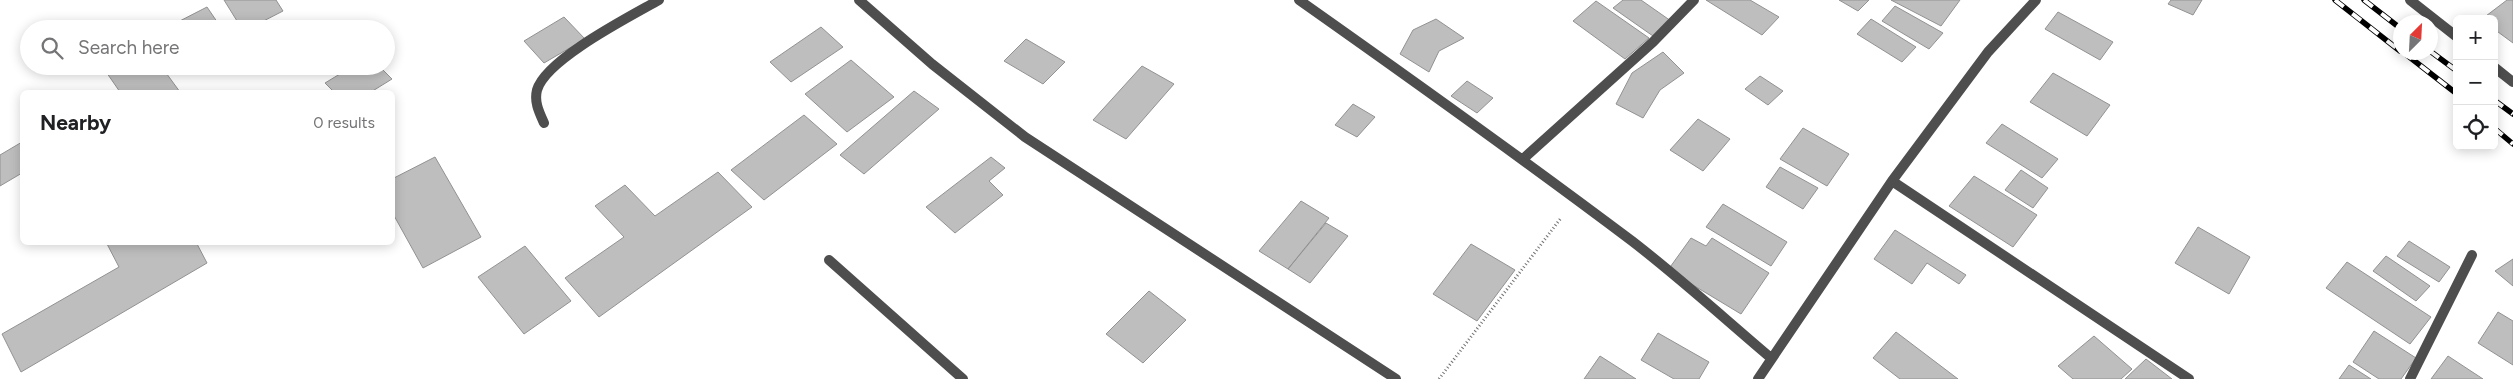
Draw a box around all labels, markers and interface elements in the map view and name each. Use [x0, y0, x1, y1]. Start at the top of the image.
north arrow [2393, 15, 2438, 60]
map controls [2453, 15, 2498, 150]
button: + [2453, 15, 2498, 60]
search box [20, 20, 395, 75]
icon: search [38, 34, 66, 62]
text: Search here [78, 36, 180, 59]
button: − [2453, 60, 2498, 105]
button: locate [2453, 105, 2498, 150]
text: Nearby [40, 110, 111, 135]
text: 0 results [313, 113, 375, 132]

